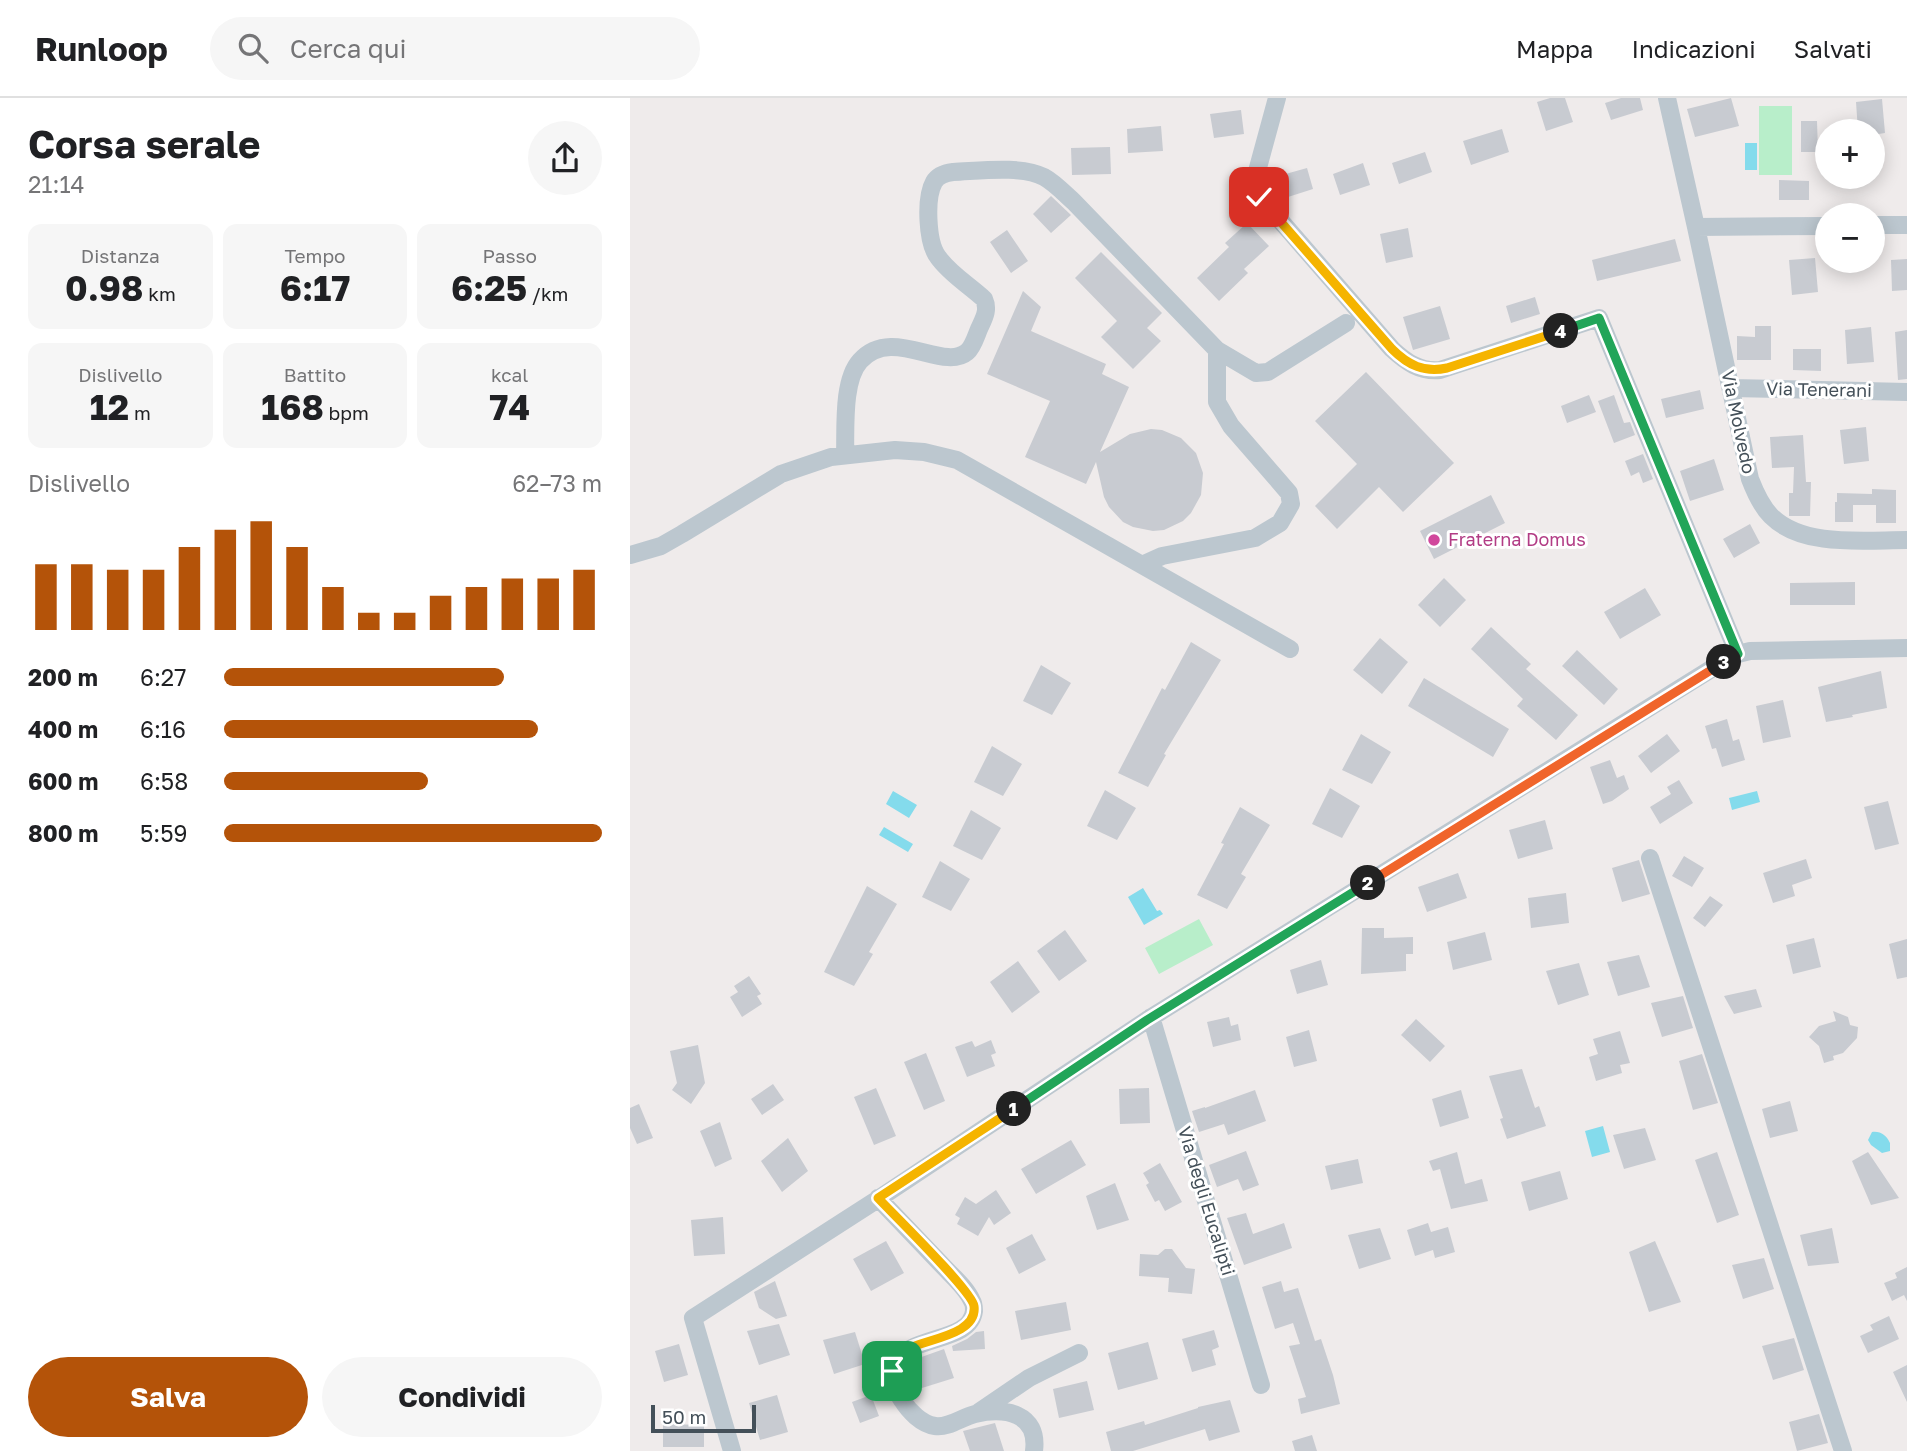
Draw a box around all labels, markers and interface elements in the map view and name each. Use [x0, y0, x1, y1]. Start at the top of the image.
search box [210, 17, 700, 80]
text: Runloop [35, 29, 168, 68]
icon: search [234, 29, 272, 67]
text: Cerca qui [290, 33, 407, 64]
text: Mappa [1516, 34, 1593, 63]
text: Indicazioni [1631, 34, 1756, 63]
text: Salvati [1794, 34, 1872, 63]
map controls [1815, 119, 1885, 273]
button: + [1815, 119, 1885, 189]
text: Corsa serale [28, 121, 260, 166]
button: share [528, 121, 602, 195]
pin [1229, 167, 1289, 227]
text: 21:14 [28, 170, 85, 198]
icon: check [1240, 178, 1278, 216]
button: − [1815, 203, 1885, 273]
text: Distanza [81, 244, 160, 267]
text: Tempo [284, 244, 345, 267]
text: Passo [482, 244, 537, 267]
text: 0.98 [65, 267, 143, 309]
text: 6:17 [280, 267, 350, 309]
text: 6:25 [451, 267, 527, 309]
text: km [143, 282, 176, 305]
text: /km [527, 282, 568, 305]
pin: 4 [1544, 314, 1578, 348]
text: 4 [1555, 319, 1566, 342]
text: Dislivello [78, 363, 162, 386]
text: Battito [284, 363, 346, 386]
text: kcal [491, 363, 528, 386]
street label: Via Molvedo [1717, 368, 1761, 476]
street label: Via Tenerani [1766, 377, 1872, 401]
text: 12 [90, 386, 129, 428]
text: 168 [261, 386, 324, 428]
text: 74 [489, 386, 530, 428]
text: m [129, 401, 151, 424]
text: bpm [324, 401, 369, 424]
text: Dislivello [28, 469, 130, 497]
text: 62–73 m [512, 469, 602, 497]
place label: Fraterna Domus [1448, 528, 1586, 550]
marker: Fraterna Domus [1426, 532, 1442, 548]
pin: 3 [1706, 644, 1742, 680]
text: 3 [1718, 650, 1729, 673]
text: 200 m [28, 663, 98, 691]
text: 6:27 [140, 663, 186, 691]
text: 400 m [28, 715, 98, 743]
text: 6:16 [140, 715, 186, 743]
text: 600 m [28, 767, 98, 795]
text: 6:58 [140, 767, 188, 795]
text: 800 m [28, 819, 99, 847]
text: 5:59 [140, 819, 188, 847]
pin: 2 [1350, 866, 1386, 900]
text: 2 [1362, 871, 1373, 894]
pin: 1 [996, 1091, 1032, 1126]
text: 1 [1009, 1097, 1018, 1120]
street label: Via degli Eucalipti [1174, 1123, 1240, 1278]
pin [862, 1341, 922, 1401]
icon: arrive [873, 1352, 911, 1390]
button: Salva [28, 1357, 308, 1437]
button: Condividi [322, 1357, 602, 1437]
scale bar [651, 1402, 756, 1434]
text: 50 m [662, 1405, 706, 1428]

